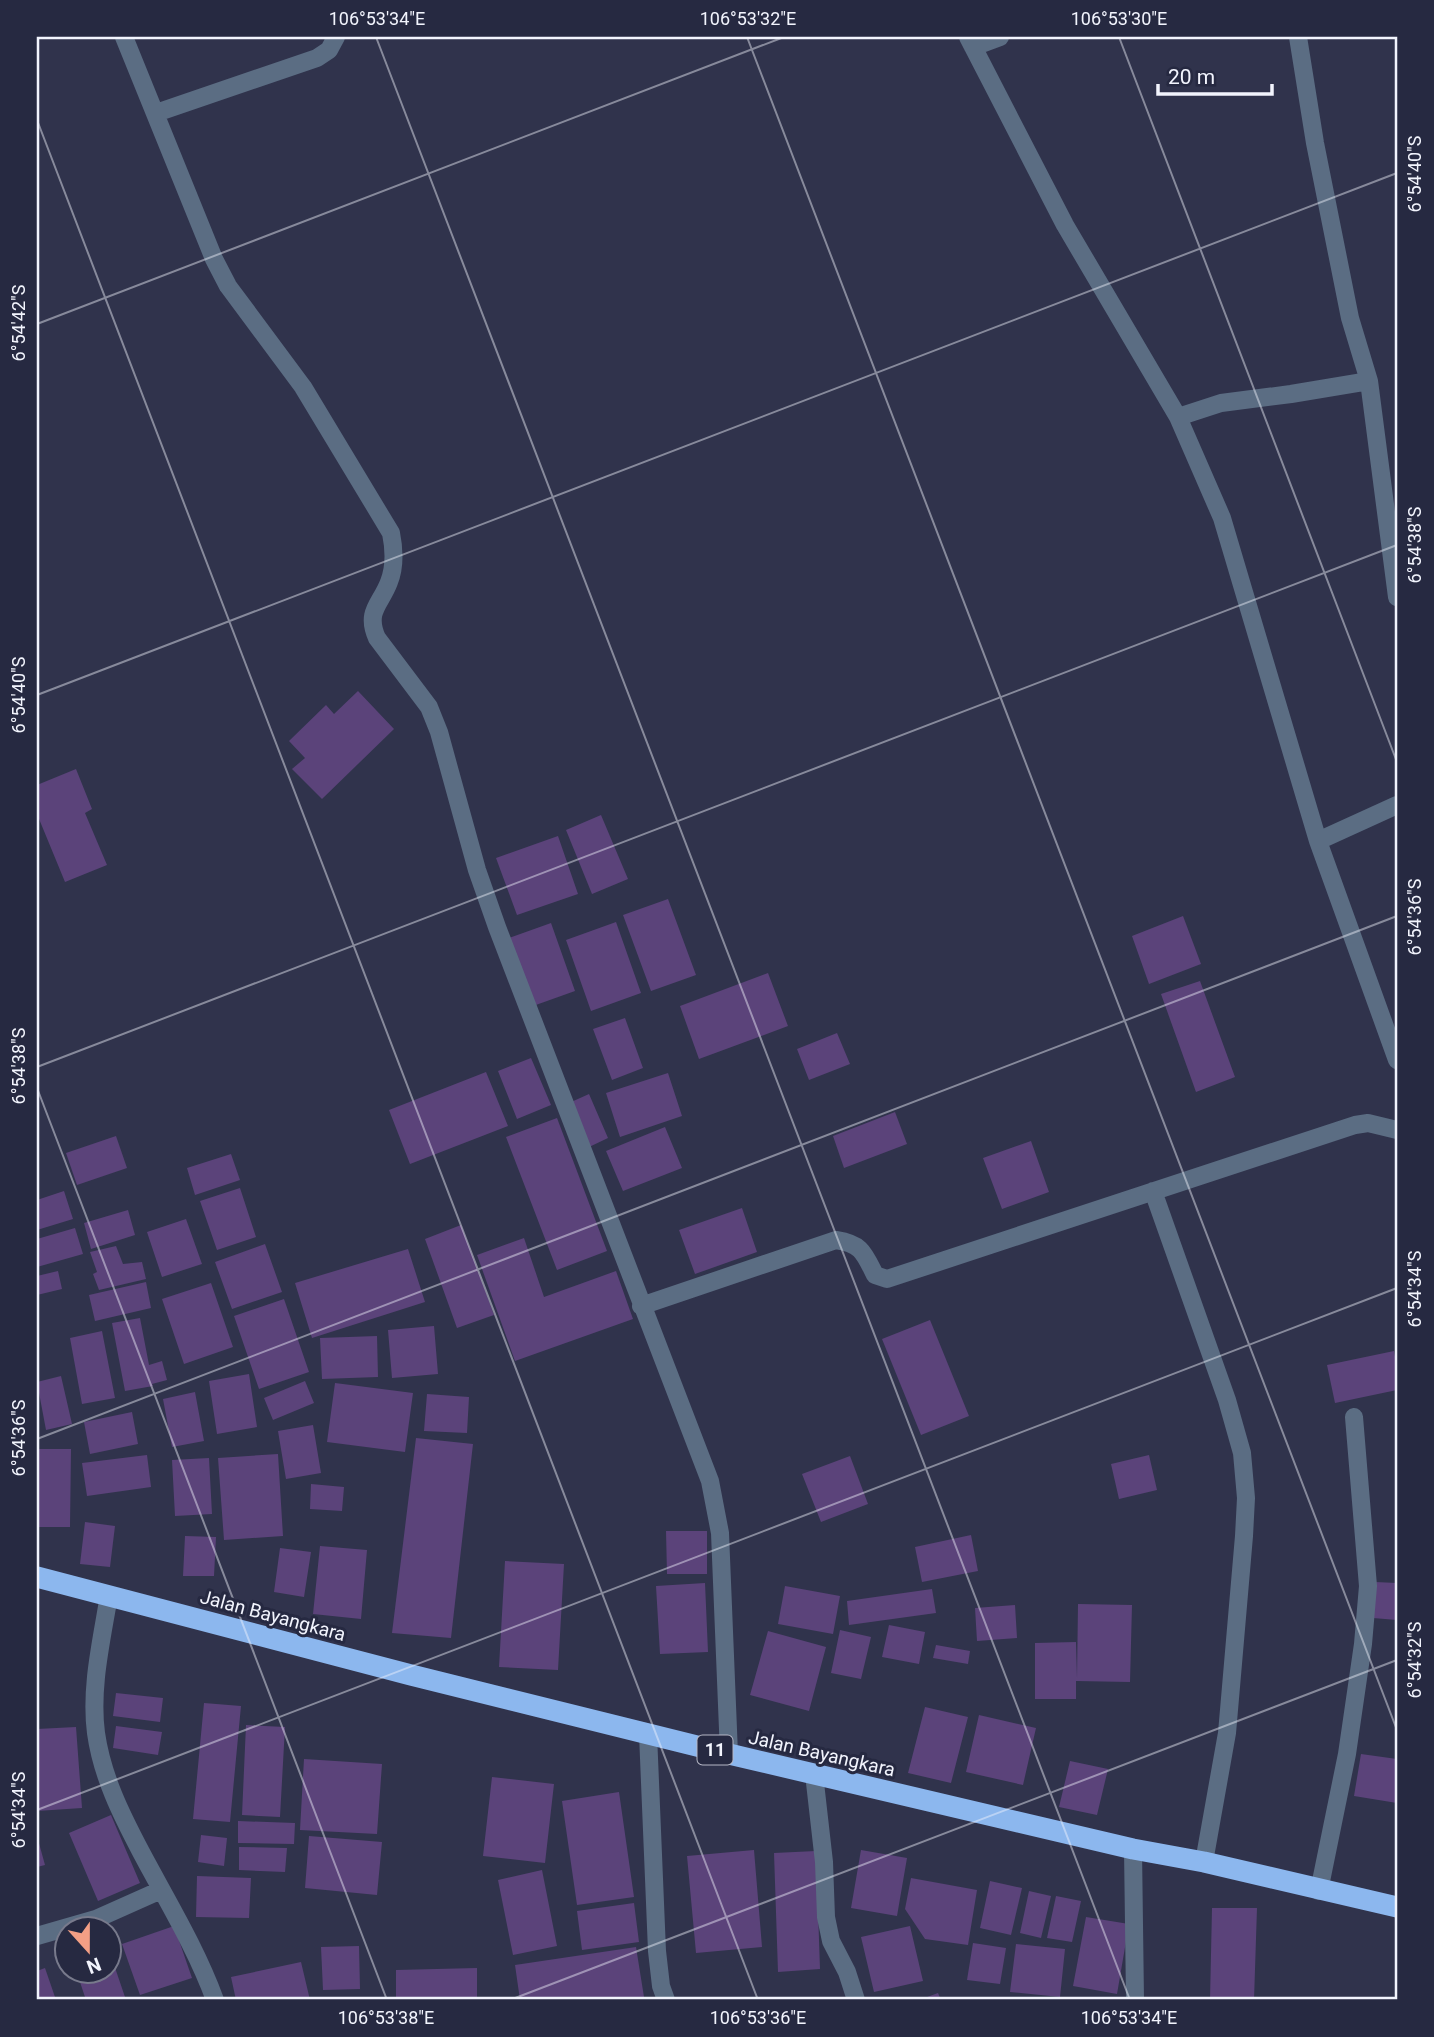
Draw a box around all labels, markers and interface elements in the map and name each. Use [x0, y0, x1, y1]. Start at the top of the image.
text: 106°53'34"E [329, 8, 425, 29]
text: 106°53'32"E [700, 8, 796, 29]
text: 106°53'30"E [1071, 8, 1167, 29]
scale bar [1158, 52, 1271, 96]
text: 20 m [1168, 65, 1215, 89]
text: 6°54'40"S [1404, 135, 1425, 212]
text: 6°54'42"S [8, 284, 29, 361]
text: 6°54'38"S [1404, 506, 1425, 583]
text: 6°54'40"S [8, 656, 29, 733]
text: 6°54'36"S [1404, 878, 1425, 955]
text: 6°54'38"S [8, 1027, 29, 1104]
text: 6°54'34"S [1404, 1250, 1425, 1327]
text: 6°54'36"S [8, 1399, 29, 1476]
street label: Jalan Bayangkara [198, 1585, 348, 1646]
text: 6°54'32"S [1404, 1621, 1425, 1698]
street label: Jalan Bayangkara [746, 1725, 897, 1782]
road number: 11 [698, 1736, 732, 1764]
text: 6°54'34"S [8, 1771, 29, 1848]
north arrow [52, 1914, 122, 1984]
text: N [84, 1952, 104, 1979]
text: 106°53'38"E [338, 2007, 434, 2028]
text: 106°53'36"E [710, 2007, 806, 2028]
text: 106°53'34"E [1081, 2007, 1177, 2028]

